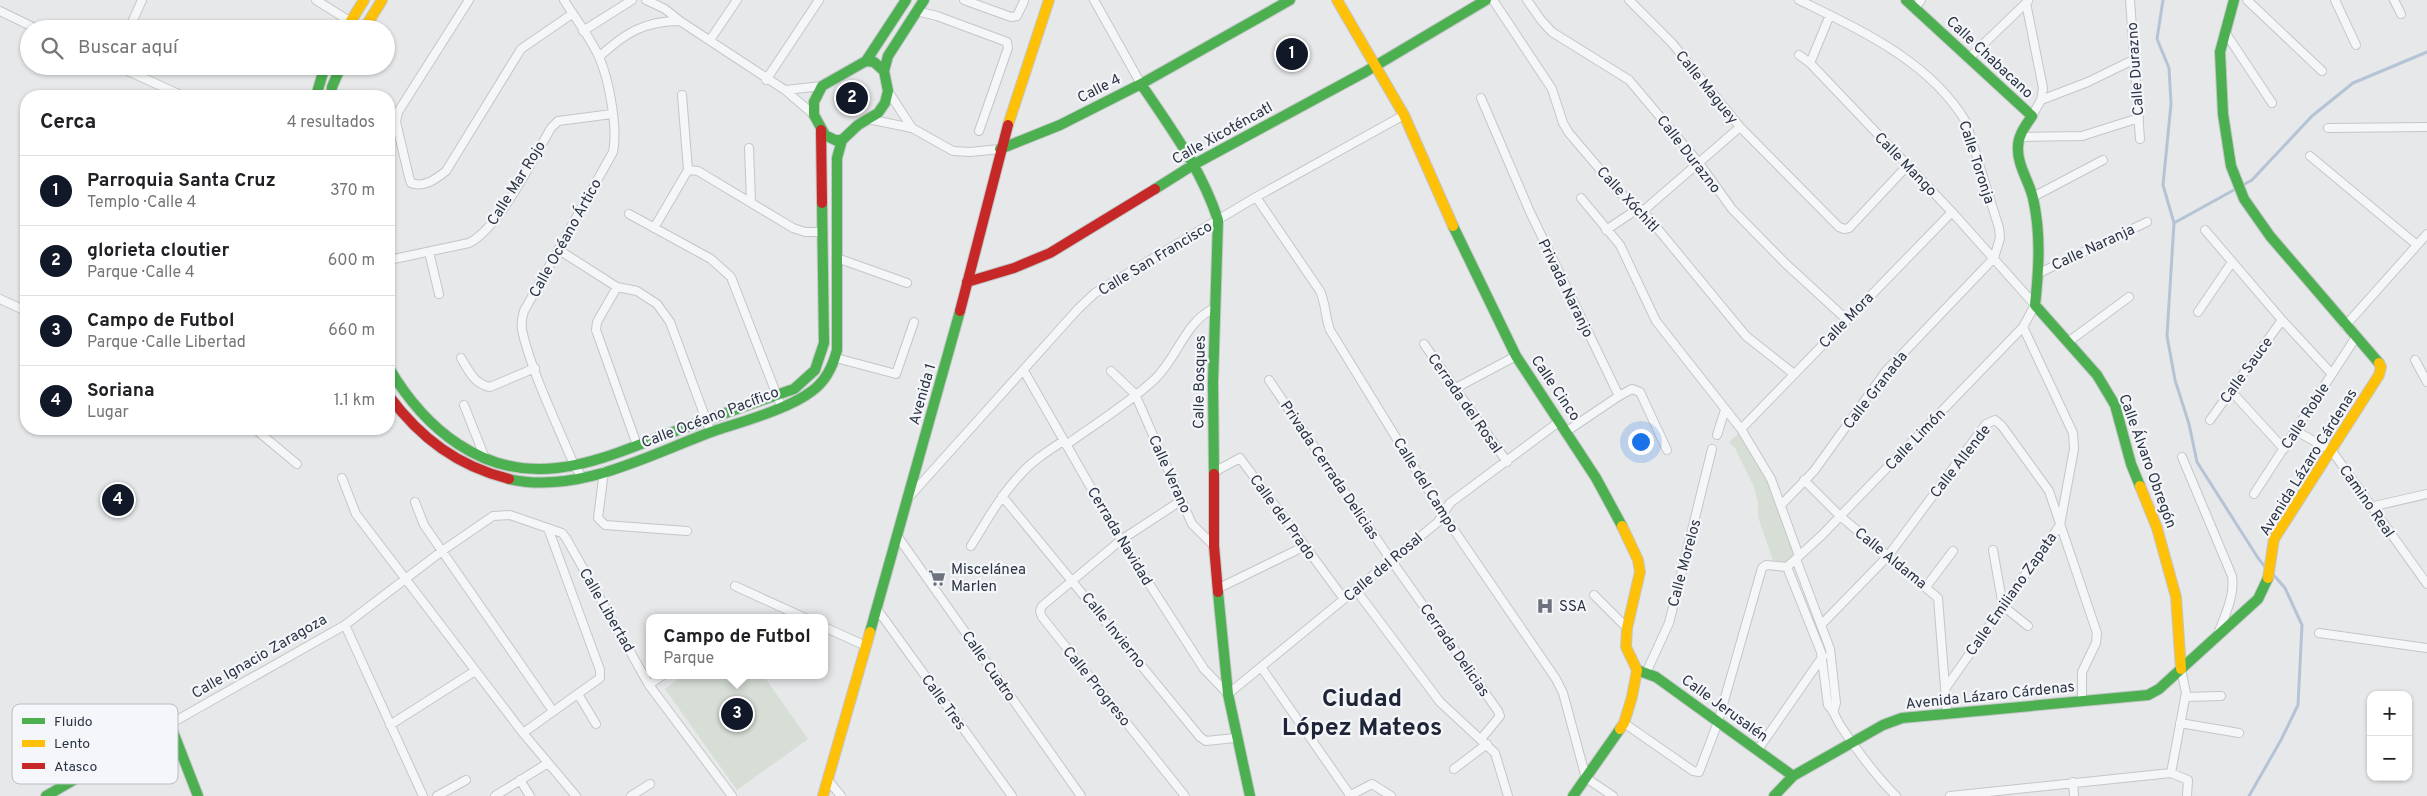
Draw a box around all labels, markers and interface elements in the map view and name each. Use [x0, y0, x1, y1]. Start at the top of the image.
street label: Calle Chabacano [1941, 13, 2037, 103]
search box [20, 20, 395, 75]
street label: Calle Durazno [2124, 21, 2149, 116]
icon: search [38, 34, 66, 62]
pin: 1 [1276, 35, 1308, 73]
text: Buscar aquí [78, 36, 178, 60]
street label: Calle Maguey [1670, 47, 1741, 129]
street label: Calle 4 [1075, 70, 1125, 108]
pin: 2 [836, 79, 868, 117]
street label: Calle Xicoténcatl [1169, 99, 1276, 170]
text: Cerca [40, 109, 96, 136]
street label: Calle Durazno [1651, 112, 1724, 198]
text: 4 resultados [287, 113, 375, 133]
street label: Calle Toronja [1953, 118, 1998, 207]
street label: Calle Mango [1870, 129, 1940, 201]
street label: Calle Mar Rojo [484, 138, 551, 230]
street label: Calle Xóchitl [1592, 163, 1662, 237]
text: Parroquia Santa Cruz [87, 169, 276, 193]
street label: Calle Océano Ártico [525, 175, 607, 302]
text: 1 [53, 181, 59, 201]
text: 370 m [330, 181, 375, 201]
text: Templo · Calle 4 [87, 193, 197, 213]
street label: Calle San Francisco [1095, 218, 1216, 301]
street label: Calle Naranja [2049, 221, 2138, 276]
street label: Privada Naranjo [1533, 236, 1597, 341]
text: glorieta cloutier [87, 239, 229, 263]
text: 2 [51, 251, 61, 271]
text: 600 m [328, 251, 375, 271]
text: Parque · Calle 4 [87, 263, 195, 283]
street label: Calle Mora [1816, 289, 1879, 353]
text: Campo de Futbol [87, 309, 234, 333]
text: 3 [51, 321, 61, 341]
text: 660 m [328, 321, 375, 341]
text: Parque · Calle Libertad [87, 333, 246, 353]
street label: Calle Sauce [2217, 334, 2278, 408]
street label: Calle Bosques [1190, 335, 1211, 429]
street label: Calle Granada [1840, 348, 1913, 434]
street label: Cerrada del Rosal [1422, 350, 1505, 458]
street label: Calle Cinco [1526, 352, 1584, 425]
street label: Avenida 1 [906, 362, 941, 427]
text: Soriana [87, 379, 155, 403]
street label: Calle Roble [2278, 380, 2335, 454]
street label: Calle Océano Pacífico [639, 383, 782, 453]
street label: Avenida Lázaro Cárdenas [2256, 386, 2362, 540]
text: 4 [51, 391, 61, 411]
text: 1.1 km [334, 391, 375, 411]
street label: Calle Álvaro Obregón [2113, 391, 2181, 531]
street label: Privada Cerrada Delicias [1275, 398, 1382, 544]
text: Lugar [87, 403, 129, 423]
street label: Calle Limón [1882, 405, 1950, 475]
street label: Calle Allende [1927, 421, 1996, 502]
your location [1628, 429, 1654, 455]
street label: Calle Verano [1143, 433, 1194, 517]
street label: Calle del Campo [1388, 435, 1462, 537]
street label: Camino Real [2334, 462, 2398, 542]
street label: Calle del Prado [1244, 471, 1319, 564]
pin: 4 [102, 481, 134, 519]
street label: Cerrada Navidad [1082, 484, 1156, 590]
street label: Calle Morelos [1665, 517, 1706, 609]
street label: Calle Aldama [1850, 524, 1930, 594]
street label: Calle Emiliano Zapata [1962, 529, 2062, 660]
street label: Calle del Rosal [1341, 530, 1427, 607]
place label: Miscelánea Marlen [951, 561, 1026, 597]
street label: Calle Libertad [574, 565, 637, 656]
supermarket icon: Miscelánea Marlen [927, 568, 947, 588]
street label: Calle Invierno [1076, 589, 1149, 673]
hospital icon: SSA [1535, 596, 1555, 616]
place label: SSA [1559, 598, 1587, 617]
street label: Cerrada Delicias [1415, 601, 1493, 701]
street label: Calle Ignacio Zaragoza [189, 611, 331, 704]
popup [646, 614, 828, 679]
text: Campo de Futbol [663, 625, 811, 649]
street label: Calle Cuatro [957, 628, 1019, 706]
street label: Calle Progreso [1058, 643, 1134, 731]
text: Parque [663, 649, 714, 669]
street label: Calle Tres [916, 671, 969, 734]
street label: Calle Jerusalén [1677, 671, 1771, 747]
street label: Avenida Lázaro Cárdenas [1905, 678, 2076, 715]
district label: Ciudad López Mateos [1282, 684, 1442, 745]
map controls [2367, 691, 2412, 781]
button: + [2367, 691, 2412, 736]
pin: 3 [721, 695, 753, 733]
legend [12, 704, 178, 784]
text: Fluido [54, 714, 93, 731]
text: Lento [54, 736, 90, 753]
button: − [2367, 736, 2412, 781]
text: Atasco [54, 759, 97, 776]

